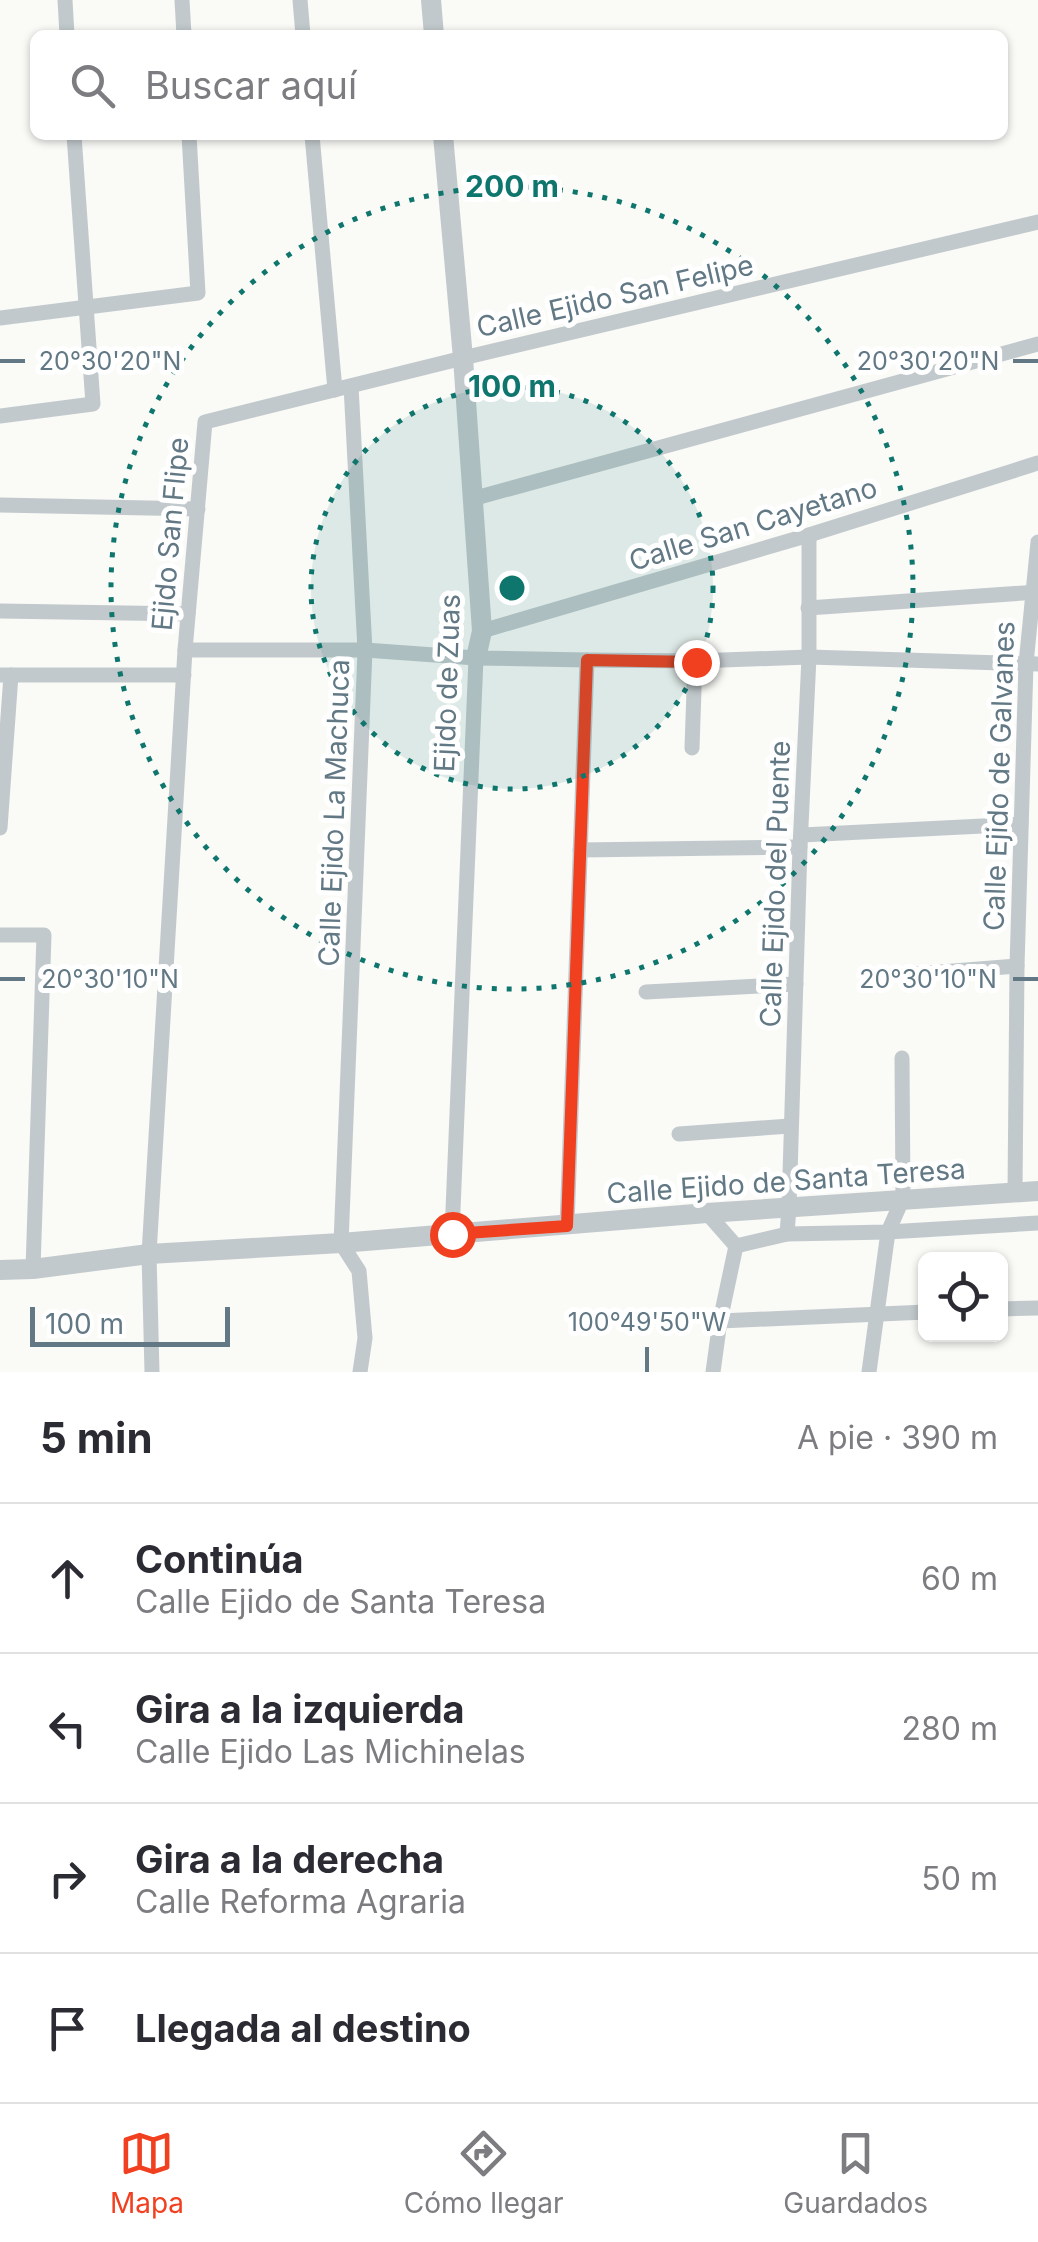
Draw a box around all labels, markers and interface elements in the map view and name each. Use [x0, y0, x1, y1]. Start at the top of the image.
search box [30, 30, 1008, 140]
icon: search [65, 58, 120, 113]
text: Buscar aquí [145, 62, 357, 108]
text: 200 m [465, 168, 559, 204]
street label: Calle Ejido San Felipe [473, 248, 757, 344]
text: 20°30'20"N [39, 346, 181, 376]
text: 20°30'20"N [857, 346, 999, 376]
text: 100 m [468, 368, 556, 404]
street label: Ejido San Flipe [145, 436, 195, 632]
street label: Calle San Cayetano [625, 470, 881, 578]
centre of rings [494, 570, 530, 606]
street label: Ejido de Zuas [427, 593, 467, 773]
street label: Calle Ejido de Galvanes [977, 621, 1021, 931]
route end [674, 640, 720, 686]
street label: Calle Ejido La Machuca [312, 659, 356, 967]
street label: Calle Ejido del Puente [753, 740, 797, 1028]
text: 20°30'10"N [41, 964, 179, 994]
text: 20°30'10"N [859, 964, 997, 994]
street label: Calle Ejido de Santa Teresa [605, 1151, 967, 1211]
route start [430, 1212, 476, 1258]
map controls [918, 1252, 1008, 1342]
button: locate [918, 1252, 1008, 1342]
scale bar [30, 1302, 230, 1346]
text: 100 m [45, 1307, 124, 1341]
text: 100°49'50"W [568, 1307, 726, 1337]
text: 5 min [40, 1412, 153, 1463]
text: A pie · 390 m [797, 1418, 998, 1457]
text: Continúa [135, 1536, 304, 1582]
icon: ahead [40, 1551, 95, 1606]
text: 60 m [921, 1559, 998, 1598]
text: Calle Ejido de Santa Teresa [135, 1582, 546, 1621]
text: Gira a la izquierda [135, 1686, 465, 1732]
icon: left [40, 1701, 95, 1756]
text: 280 m [901, 1709, 998, 1748]
text: Calle Ejido Las Michinelas [135, 1732, 526, 1771]
text: Gira a la derecha [135, 1836, 444, 1882]
icon: right [40, 1851, 95, 1906]
text: 50 m [921, 1859, 998, 1898]
text: Calle Reforma Agraria [135, 1882, 466, 1921]
icon: arrive [40, 2001, 95, 2056]
text: Llegada al destino [135, 2005, 471, 2051]
tab: Mapa [110, 2126, 184, 2220]
tab: Cómo llegar [404, 2126, 564, 2220]
tab: Guardados [783, 2126, 928, 2220]

